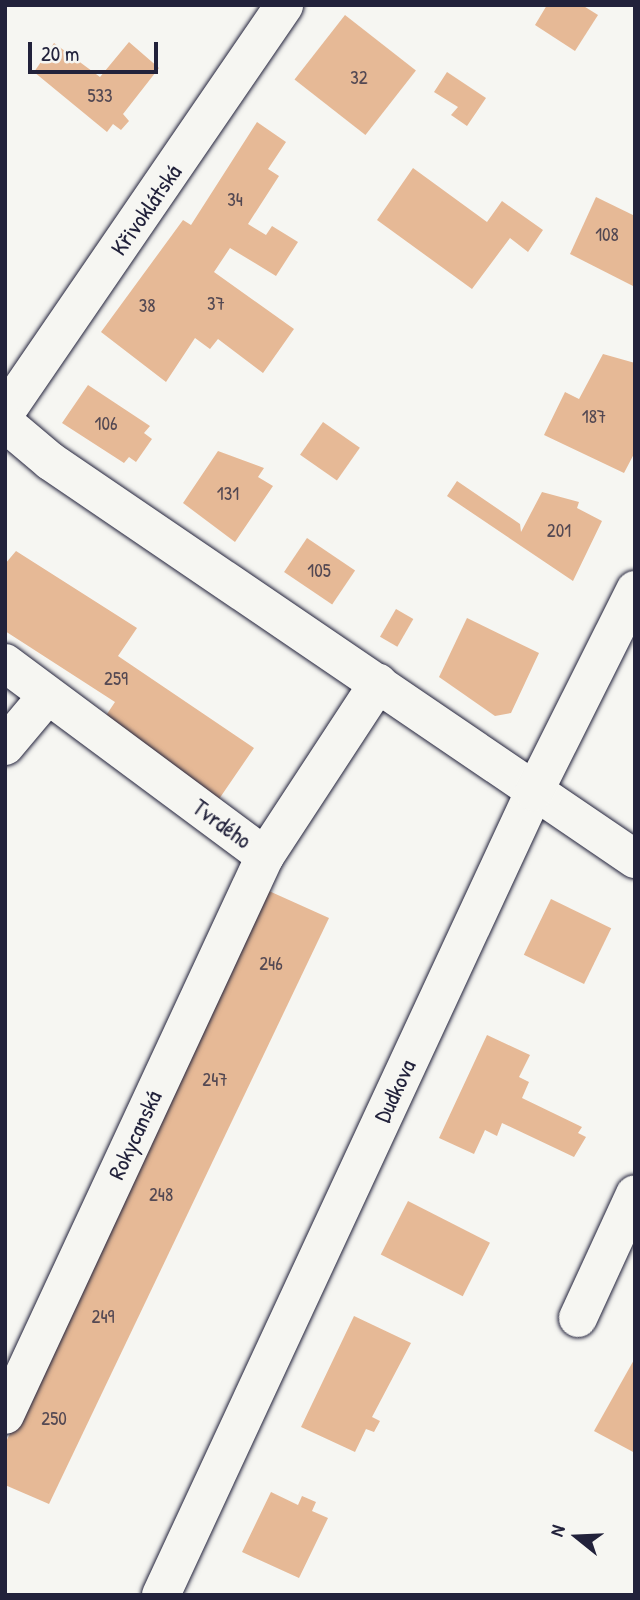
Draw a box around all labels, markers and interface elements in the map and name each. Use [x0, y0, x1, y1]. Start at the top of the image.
scale bar [32, 28, 161, 72]
text: 20 m [41, 39, 79, 68]
house number: 32 [350, 67, 368, 89]
house number: 533 [87, 85, 113, 107]
street label: Křivoklátská [105, 159, 187, 261]
house number: 34 [227, 189, 243, 211]
house number: 108 [595, 224, 619, 246]
house number: 37 [207, 293, 225, 315]
house number: 38 [139, 295, 155, 317]
house number: 187 [582, 406, 606, 428]
house number: 106 [95, 413, 117, 435]
house number: 131 [217, 483, 239, 505]
house number: 201 [547, 520, 571, 542]
house number: 105 [307, 560, 331, 582]
house number: 259 [104, 668, 128, 690]
street label: Tvrdého [187, 793, 257, 855]
house number: 246 [259, 953, 283, 975]
street label: Dudkova [369, 1055, 421, 1127]
house number: 247 [202, 1069, 228, 1091]
street label: Rokycanská [102, 1086, 168, 1184]
house number: 248 [149, 1184, 173, 1206]
house number: 249 [92, 1306, 114, 1328]
house number: 250 [41, 1408, 67, 1430]
north arrow [542, 1502, 612, 1572]
text: N [543, 1522, 571, 1539]

